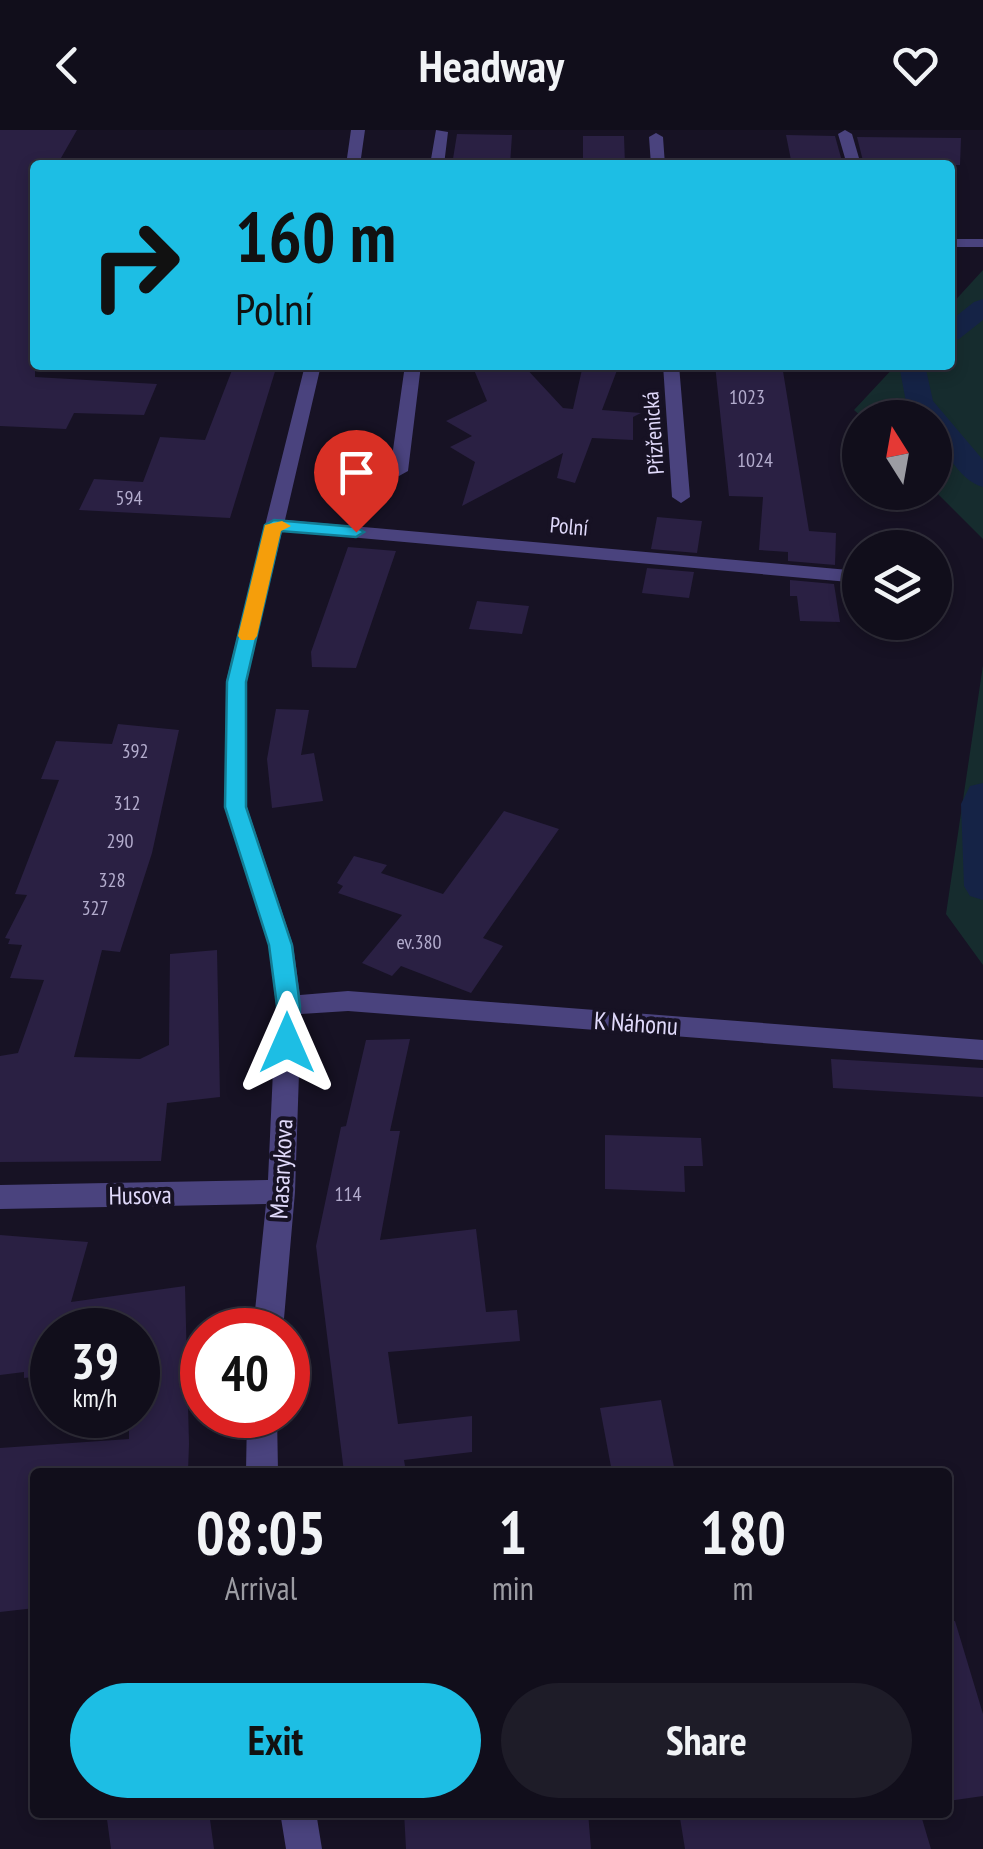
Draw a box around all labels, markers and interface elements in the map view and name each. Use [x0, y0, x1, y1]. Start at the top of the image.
text: Headway [419, 36, 564, 94]
icon: back [40, 38, 95, 93]
icon: heart [888, 38, 943, 93]
text: 160 m [235, 191, 396, 281]
icon: right [70, 200, 200, 330]
text: Polní [235, 279, 313, 337]
house number: 1023 [729, 384, 765, 410]
street label: Přízřenická [636, 390, 670, 476]
north arrow [842, 400, 952, 510]
map controls [842, 400, 952, 640]
pin [314, 430, 399, 533]
icon: arrive [329, 445, 384, 500]
house number: 1024 [737, 447, 773, 473]
house number: 594 [116, 485, 143, 511]
street label: Polní [549, 510, 590, 542]
button: layers [842, 530, 952, 640]
house number: 392 [122, 738, 149, 764]
house number: 312 [114, 790, 141, 816]
house number: 290 [107, 828, 134, 854]
house number: 328 [99, 867, 126, 893]
house number: 327 [82, 895, 109, 921]
house number: ev.380 [396, 929, 442, 955]
position arrow [235, 991, 339, 1095]
street label: K Náhonu [593, 1004, 679, 1042]
street label: Masarykova [262, 1118, 300, 1220]
street label: Husova [108, 1178, 172, 1212]
house number: 114 [335, 1181, 362, 1207]
speed limit sign: 40 [180, 1308, 310, 1438]
text: 39 [71, 1328, 119, 1393]
text: km/h [73, 1382, 117, 1414]
text: 08:05 [196, 1493, 326, 1571]
text: 1 [499, 1493, 527, 1571]
text: 180 [700, 1493, 786, 1571]
text: Arrival [225, 1567, 297, 1609]
text: min [492, 1567, 534, 1609]
text: m [732, 1567, 753, 1609]
button: Exit [70, 1683, 481, 1798]
button: Share [501, 1683, 912, 1798]

